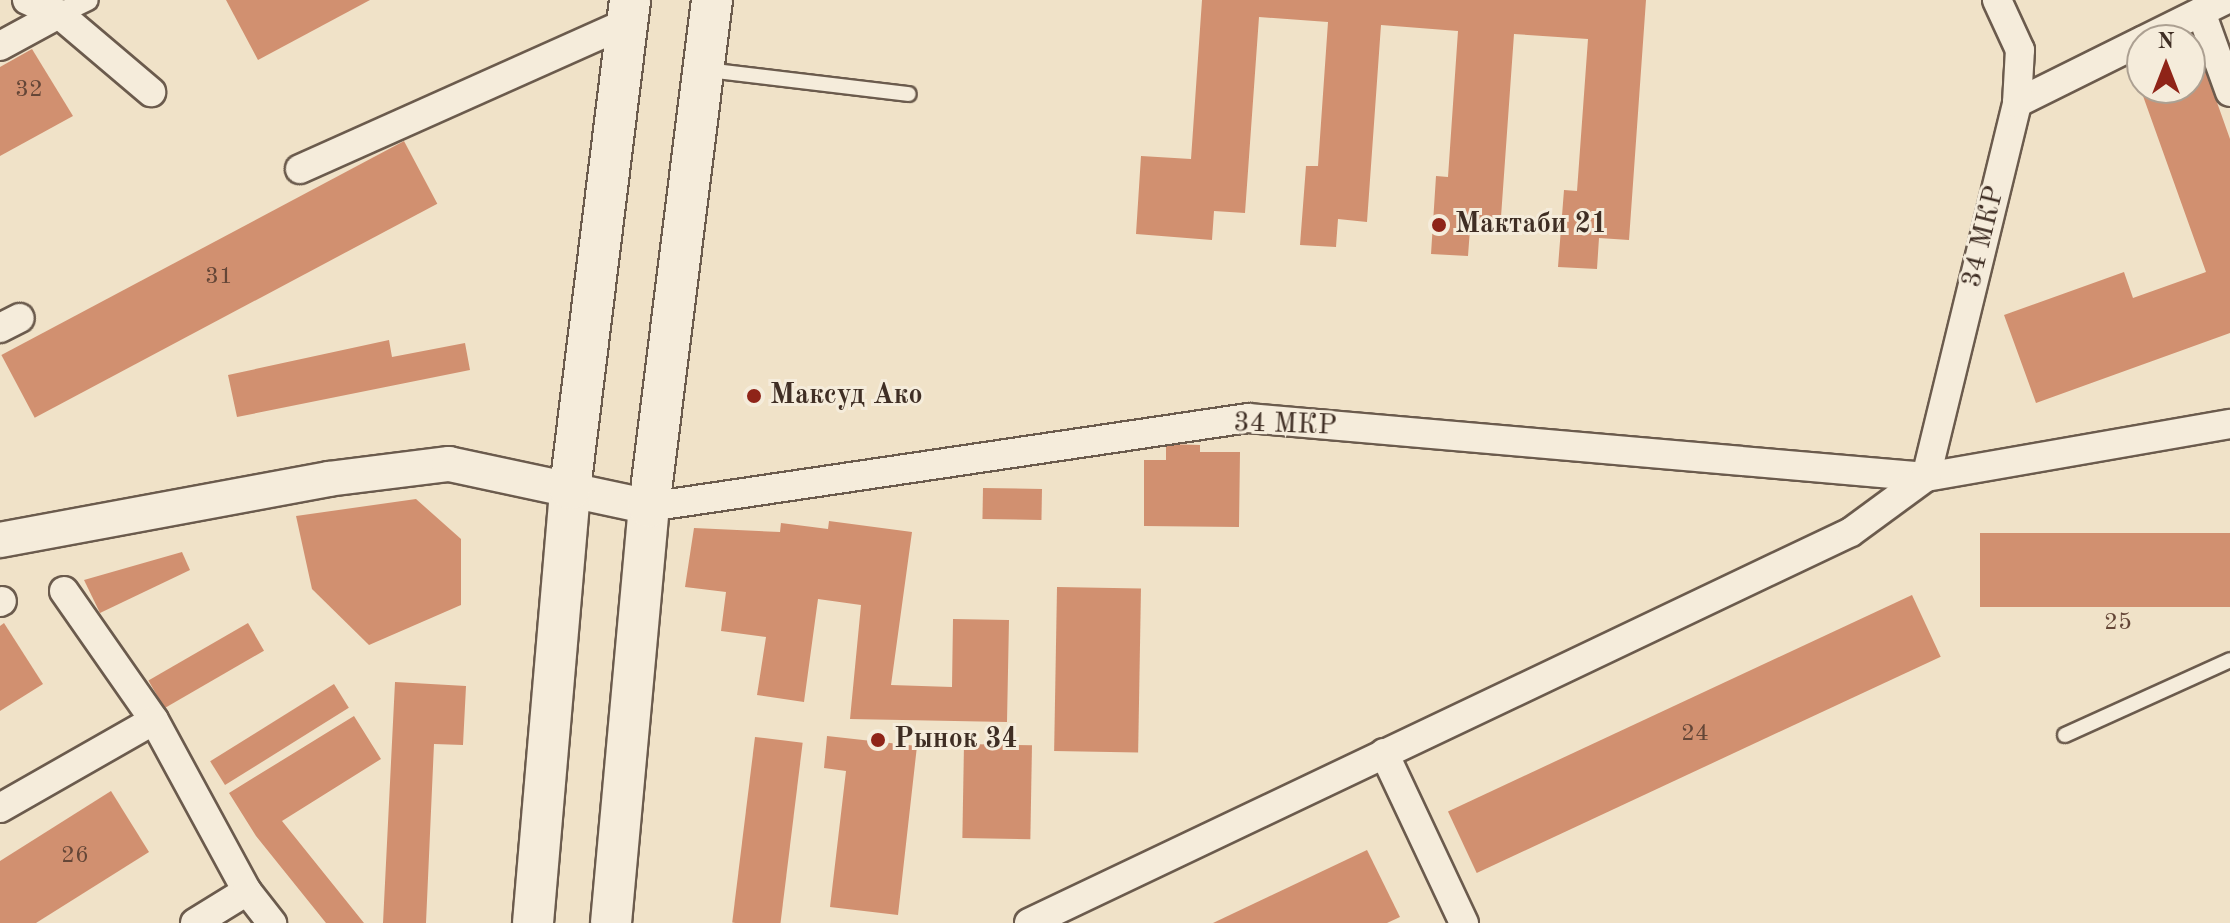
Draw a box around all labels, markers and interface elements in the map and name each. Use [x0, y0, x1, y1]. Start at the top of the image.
north arrow [2126, 24, 2206, 104]
text: N [2158, 31, 2174, 53]
house number: 32 [15, 77, 43, 105]
street label: 34 МКР [1955, 183, 2013, 291]
place label: Мактаби 21 [1455, 208, 1607, 242]
marker: Мактаби 21 [1430, 216, 1448, 234]
house number: 31 [205, 264, 233, 292]
place label: Максуд Ако [770, 379, 923, 413]
marker: Максуд Ако [745, 387, 763, 405]
street label: 34 МКР [1233, 406, 1337, 444]
house number: 25 [2104, 610, 2132, 638]
house number: 24 [1681, 721, 1709, 749]
place label: Рынок 34 [894, 723, 1018, 757]
marker: Рынок 34 [869, 731, 887, 749]
house number: 26 [61, 843, 89, 871]

